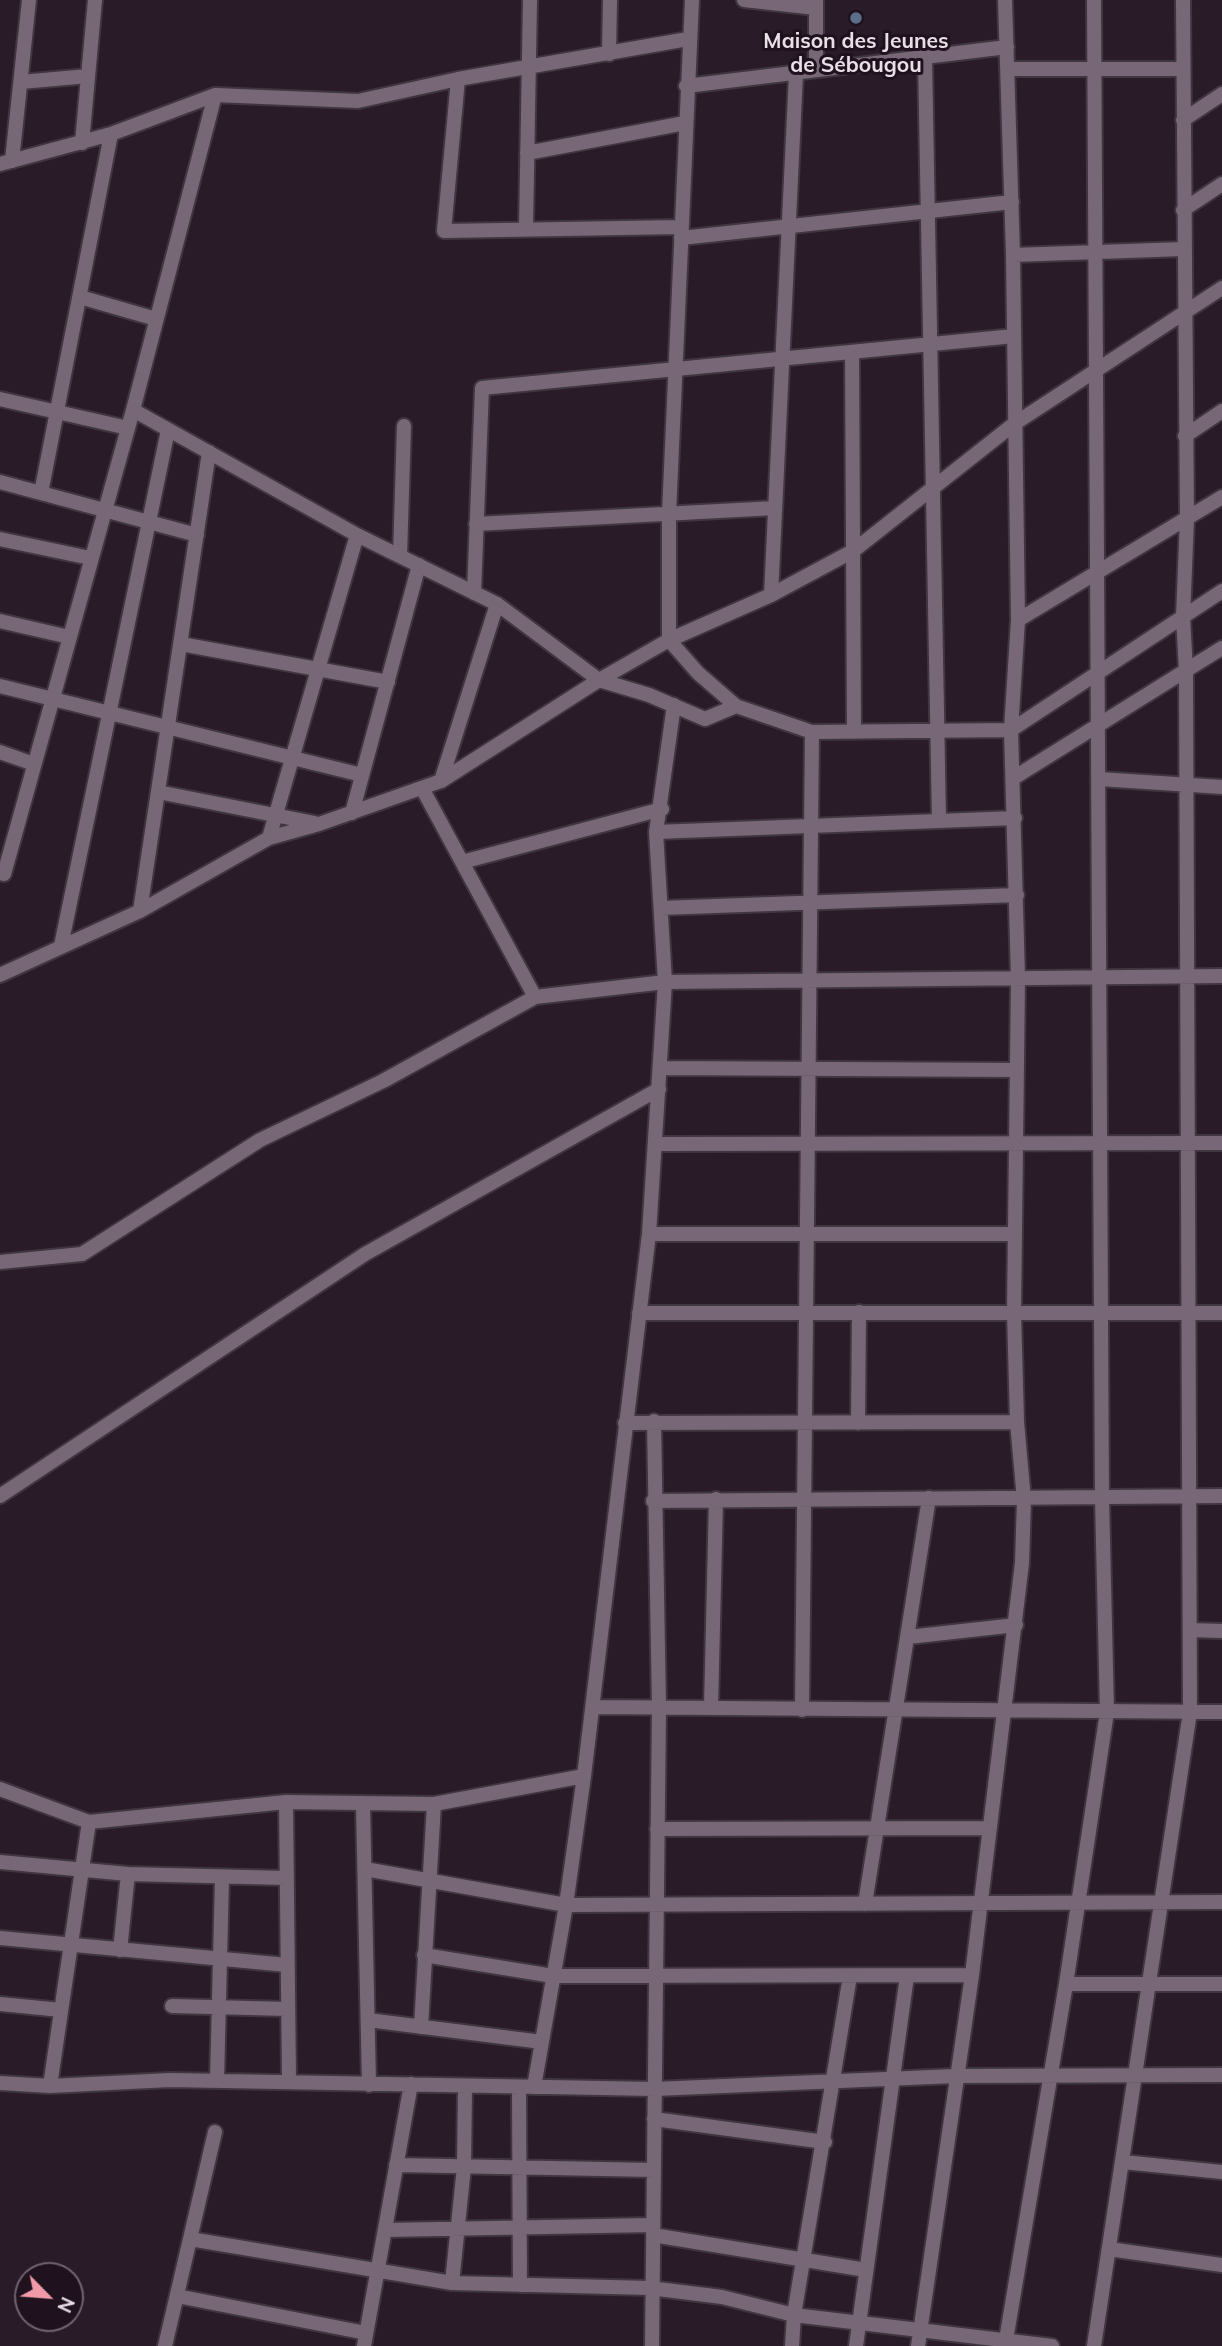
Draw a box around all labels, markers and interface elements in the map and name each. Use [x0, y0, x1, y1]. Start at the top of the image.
marker: Maison des Jeunes de Sébougou [848, 10, 864, 26]
place label: Maison des Jeunes de Sébougou [763, 29, 949, 79]
north arrow [14, 2262, 84, 2332]
text: N [52, 2293, 80, 2317]

